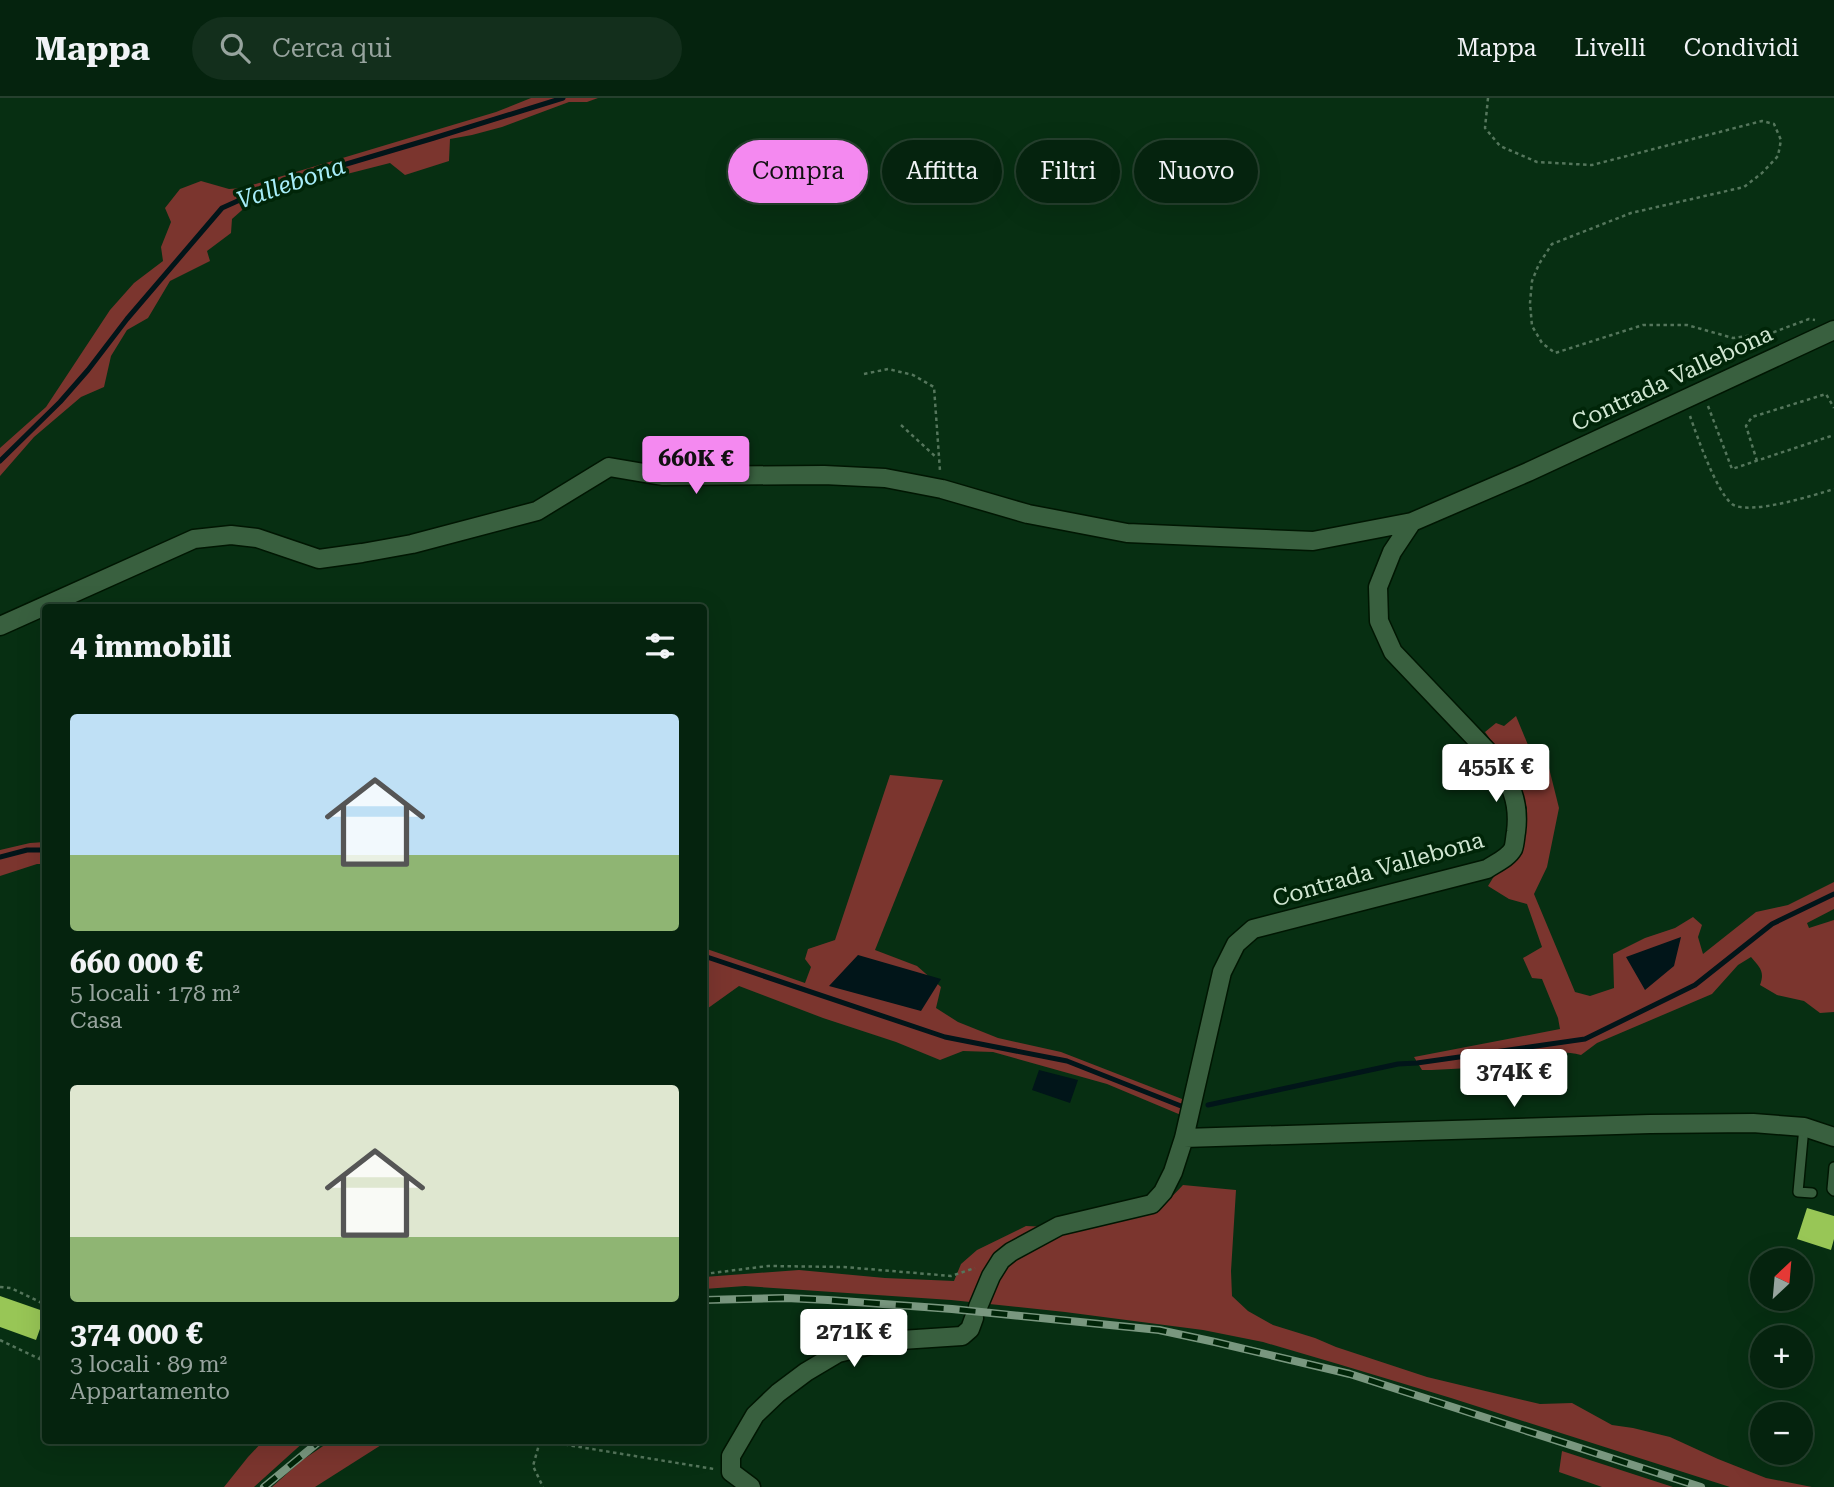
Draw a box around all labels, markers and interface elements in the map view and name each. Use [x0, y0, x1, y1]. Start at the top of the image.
search box [192, 17, 682, 80]
text: Mappa [35, 29, 150, 68]
icon: search [216, 29, 254, 67]
text: Cerca qui [272, 33, 392, 63]
text: Mappa [1457, 34, 1536, 62]
text: Livelli [1574, 34, 1646, 62]
text: Condividi [1684, 34, 1799, 62]
chip: Compra [728, 140, 868, 203]
chip: Affitta [882, 140, 1002, 203]
chip: Filtri [1016, 140, 1120, 203]
chip: Nuovo [1134, 140, 1258, 203]
water label: Vallebona [233, 151, 349, 215]
street label: Contrada Vallebona [1567, 320, 1777, 437]
pin: 660K € [639, 436, 753, 496]
text: 660K € [658, 445, 734, 472]
icon: filters [641, 627, 679, 665]
text: 4 immobili [70, 629, 231, 664]
pin: 455K € [1439, 744, 1553, 804]
text: 455K € [1458, 753, 1534, 780]
icon: home [312, 759, 438, 885]
street label: Contrada Vallebona [1269, 826, 1487, 913]
text: 660 000 € [70, 945, 203, 980]
text: 5 locali · 178 m² [70, 980, 240, 1007]
text: Casa [70, 1007, 122, 1034]
pin: 374K € [1457, 1049, 1571, 1109]
text: 374K € [1476, 1058, 1552, 1085]
icon: home [312, 1130, 438, 1256]
north arrow [1750, 1248, 1813, 1311]
map controls [1750, 1248, 1813, 1465]
pin: 271K € [797, 1310, 911, 1369]
text: 374 000 € [70, 1316, 203, 1351]
text: 271K € [816, 1318, 892, 1345]
button: + [1750, 1325, 1813, 1388]
text: 3 locali · 89 m² [70, 1351, 227, 1378]
text: Appartamento [70, 1378, 230, 1405]
button: − [1750, 1402, 1813, 1465]

